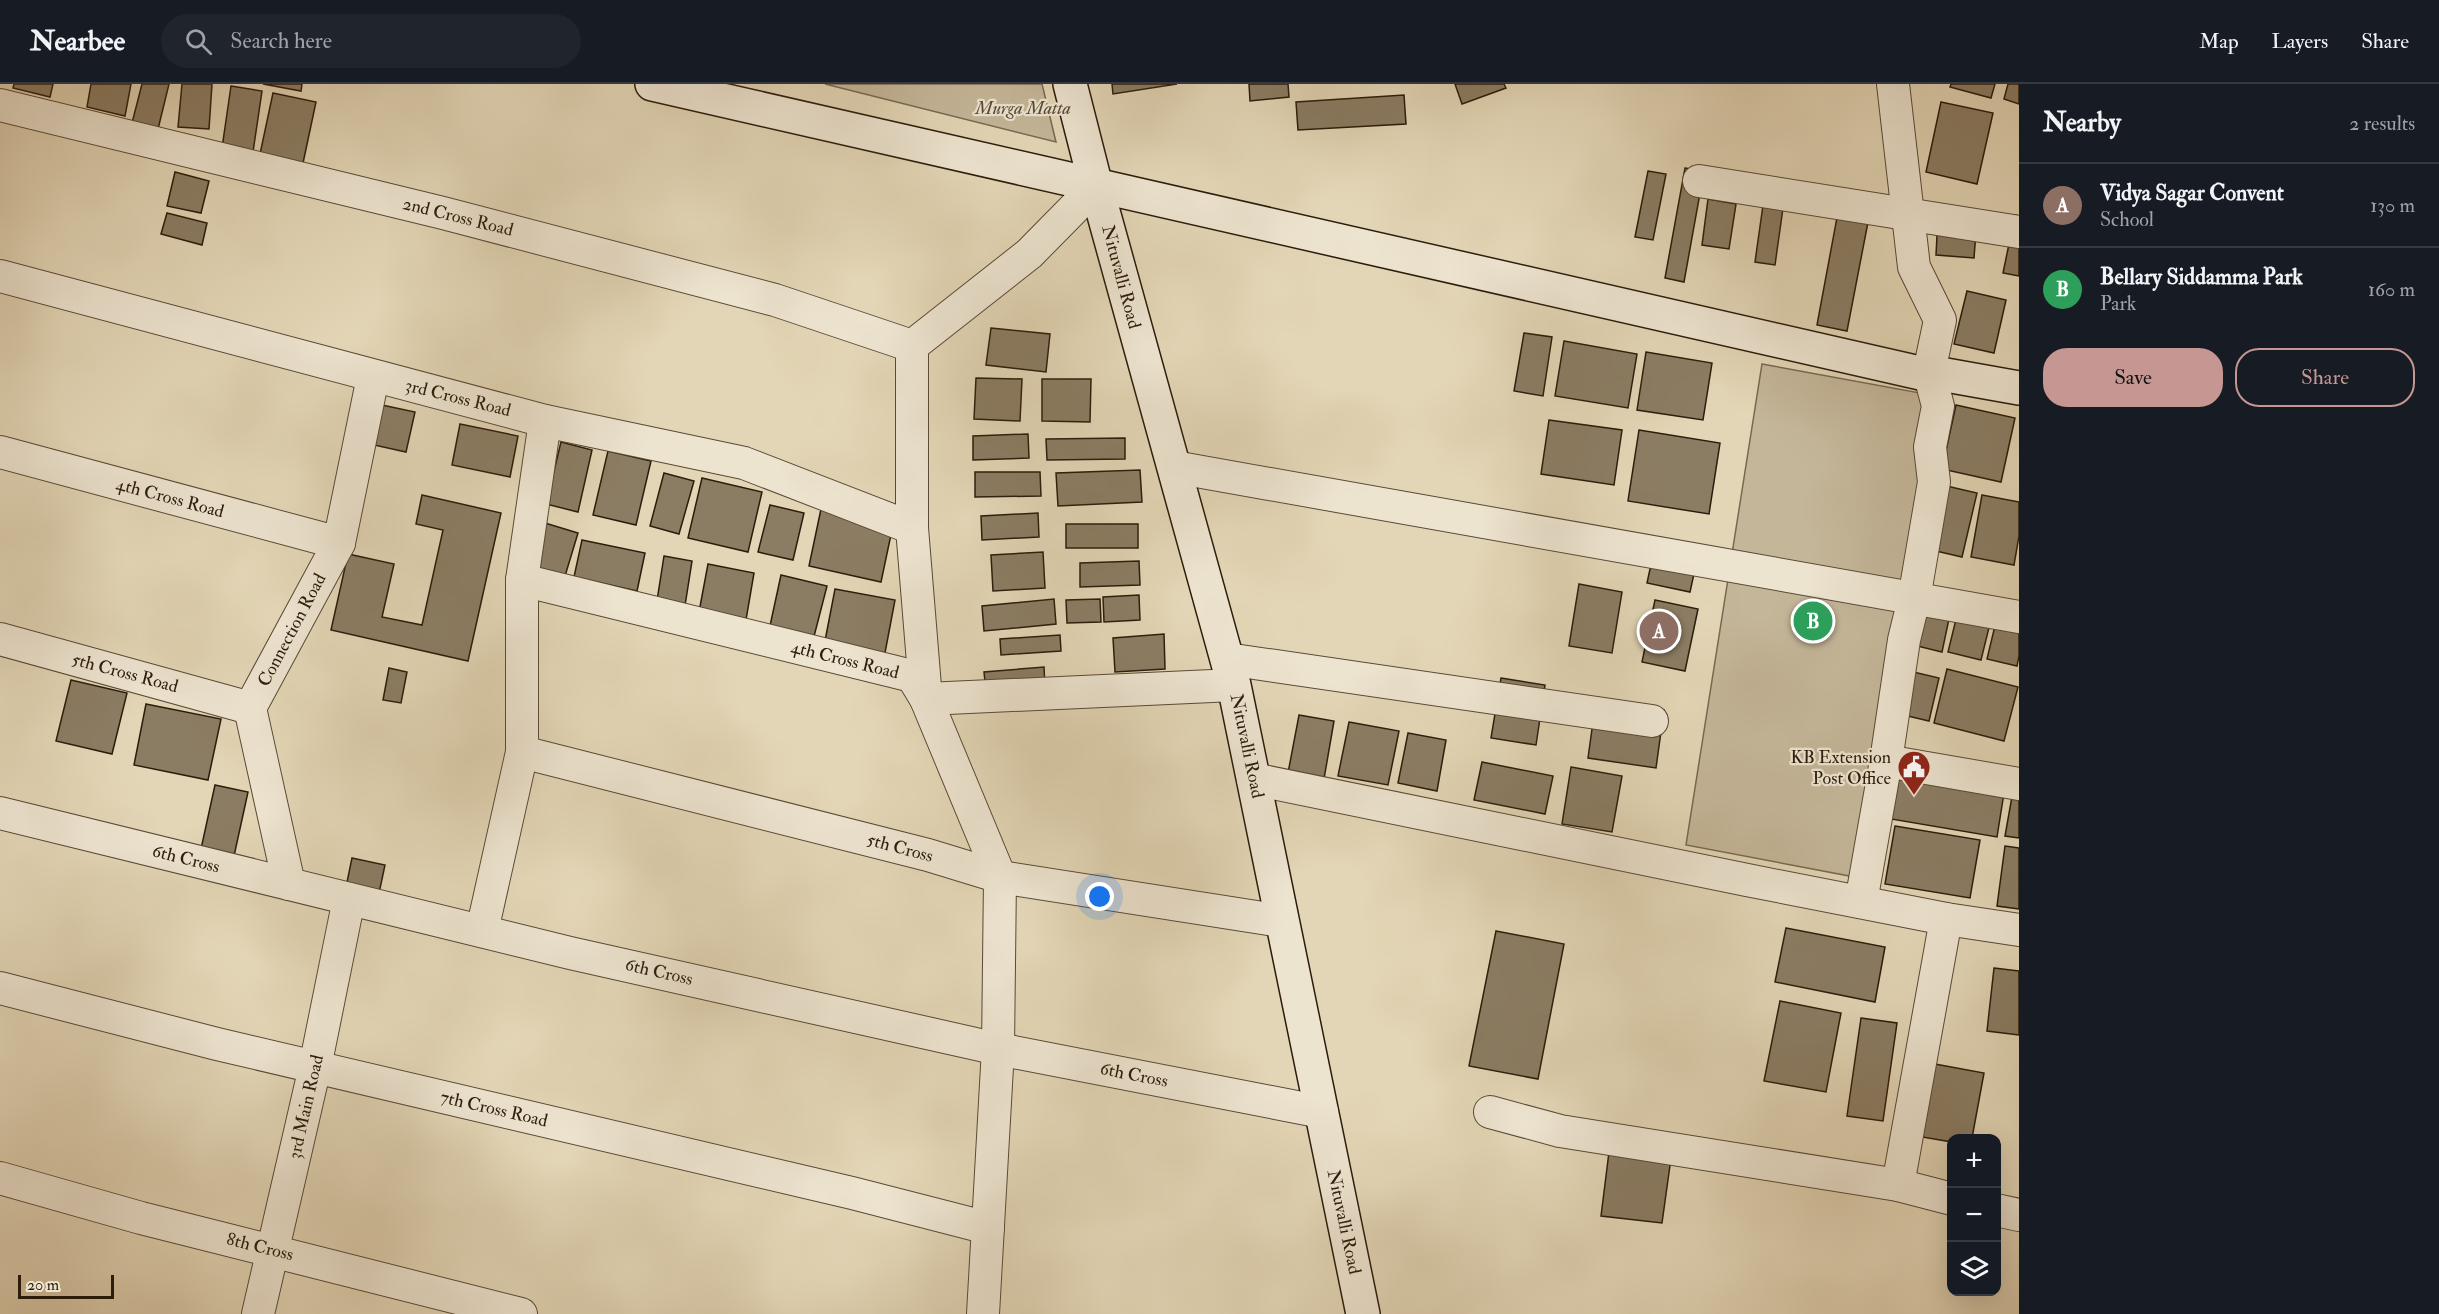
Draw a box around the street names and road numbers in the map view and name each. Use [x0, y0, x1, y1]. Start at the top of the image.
street label: 2nd Cross Road [400, 192, 516, 242]
street label: Nituvalli Road [1096, 223, 1146, 331]
street label: 3rd Cross Road [403, 374, 513, 422]
street label: 4th Cross Road [113, 473, 227, 523]
street label: Connection Road [252, 569, 332, 691]
street label: 4th Cross Road [788, 635, 902, 685]
street label: 5th Cross Road [69, 648, 181, 698]
street label: Nituvalli Road [1225, 692, 1269, 801]
street label: 5th Cross [864, 828, 936, 868]
street label: 6th Cross [150, 840, 222, 878]
street label: 6th Cross [623, 953, 695, 991]
street label: 3rd Main Road [283, 1052, 329, 1161]
street label: 6th Cross [1098, 1057, 1170, 1093]
street label: 7th Cross Road [438, 1085, 550, 1133]
street label: Nituvalli Road [1322, 1168, 1366, 1277]
street label: 8th Cross [224, 1228, 296, 1266]

